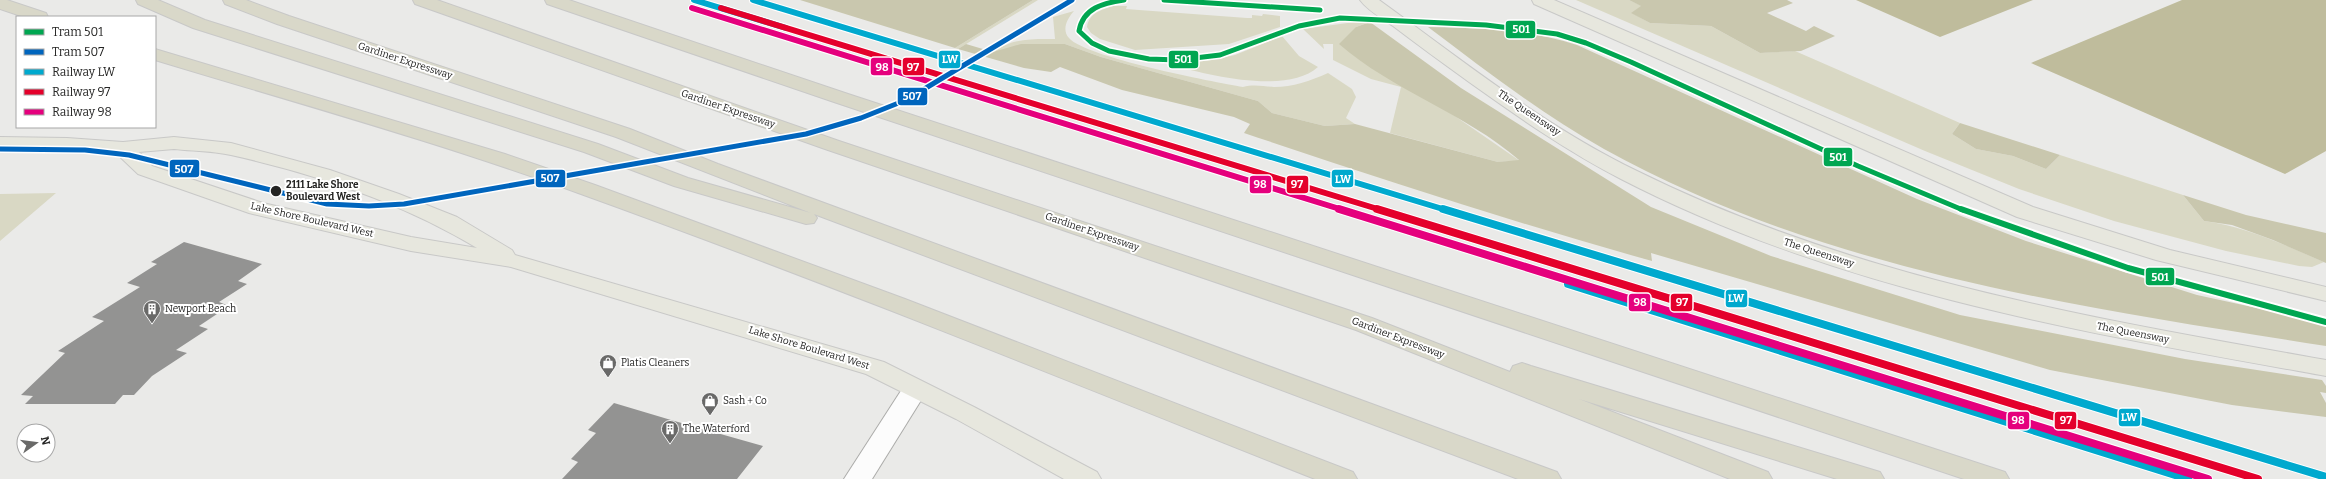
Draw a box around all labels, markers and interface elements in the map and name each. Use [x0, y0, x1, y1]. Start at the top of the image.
legend [16, 16, 156, 128]
line badge: 501 [1505, 20, 1536, 39]
text: 501 [1512, 23, 1530, 36]
text: Tram 501 [52, 25, 103, 39]
street label: Gardiner Expressway [356, 40, 454, 82]
text: Tram 507 [52, 45, 104, 59]
line badge: LW [938, 50, 961, 69]
line badge: 501 [1168, 50, 1199, 69]
text: LW [942, 53, 959, 66]
text: 501 [1174, 53, 1192, 66]
line badge: 98 [870, 57, 893, 76]
line badge: 97 [902, 57, 925, 76]
text: 98 [875, 61, 889, 74]
text: 97 [907, 61, 919, 74]
text: Railway LW [52, 65, 116, 79]
text: Railway 97 [52, 85, 110, 99]
street label: Gardiner Expressway [679, 87, 777, 131]
line badge: 507 [897, 87, 928, 106]
street label: The Queensway [1495, 88, 1563, 139]
text: 507 [903, 90, 922, 103]
text: Railway 98 [52, 105, 112, 119]
line badge: 501 [1823, 147, 1853, 167]
text: 501 [1829, 151, 1847, 164]
line badge: 507 [169, 159, 200, 178]
text: 507 [175, 163, 194, 176]
line badge: 507 [535, 169, 566, 188]
line badge: LW [1331, 169, 1354, 188]
text: 507 [541, 172, 560, 185]
text: LW [1335, 173, 1352, 186]
line badge: 98 [1249, 175, 1272, 194]
line badge: 97 [1286, 175, 1309, 194]
text: 98 [1253, 178, 1267, 191]
text: 97 [1291, 178, 1303, 191]
place label: 2111 Lake Shore Boulevard West [286, 179, 360, 203]
marker: 2111 Lake Shore Boulevard West [269, 184, 283, 198]
street label: Lake Shore Boulevard West [249, 200, 375, 240]
street label: Gardiner Expressway [1043, 210, 1141, 254]
street label: The Queensway [1782, 236, 1856, 270]
line badge: 501 [2145, 267, 2175, 286]
text: 501 [2151, 271, 2169, 284]
line badge: LW [1725, 289, 1748, 308]
text: LW [1728, 292, 1745, 305]
line badge: 98 [1628, 293, 1651, 312]
line badge: 97 [1670, 293, 1693, 312]
text: 98 [1633, 296, 1647, 309]
text: 97 [1676, 296, 1688, 309]
building icon: Newport Beach [142, 299, 162, 324]
place label: Newport Beach [165, 303, 237, 315]
street label: Gardiner Expressway [1350, 315, 1447, 362]
street label: The Queensway [2096, 320, 2171, 346]
street label: Lake Shore Boulevard West [747, 324, 871, 372]
shop icon: Platis Cleaners [598, 353, 618, 378]
place label: Platis Cleaners [621, 357, 689, 369]
shop icon: Sash + Co [700, 391, 720, 416]
place label: Sash + Co [723, 395, 767, 407]
line badge: LW [2118, 408, 2141, 427]
line badge: 98 [2007, 411, 2030, 430]
line badge: 97 [2054, 411, 2077, 430]
text: LW [2121, 411, 2138, 424]
text: 98 [2011, 414, 2025, 427]
text: 97 [2060, 414, 2072, 427]
building icon: The Waterford [660, 419, 680, 444]
north arrow [16, 423, 56, 463]
place label: The Waterford [683, 423, 750, 435]
text: N [38, 435, 53, 447]

